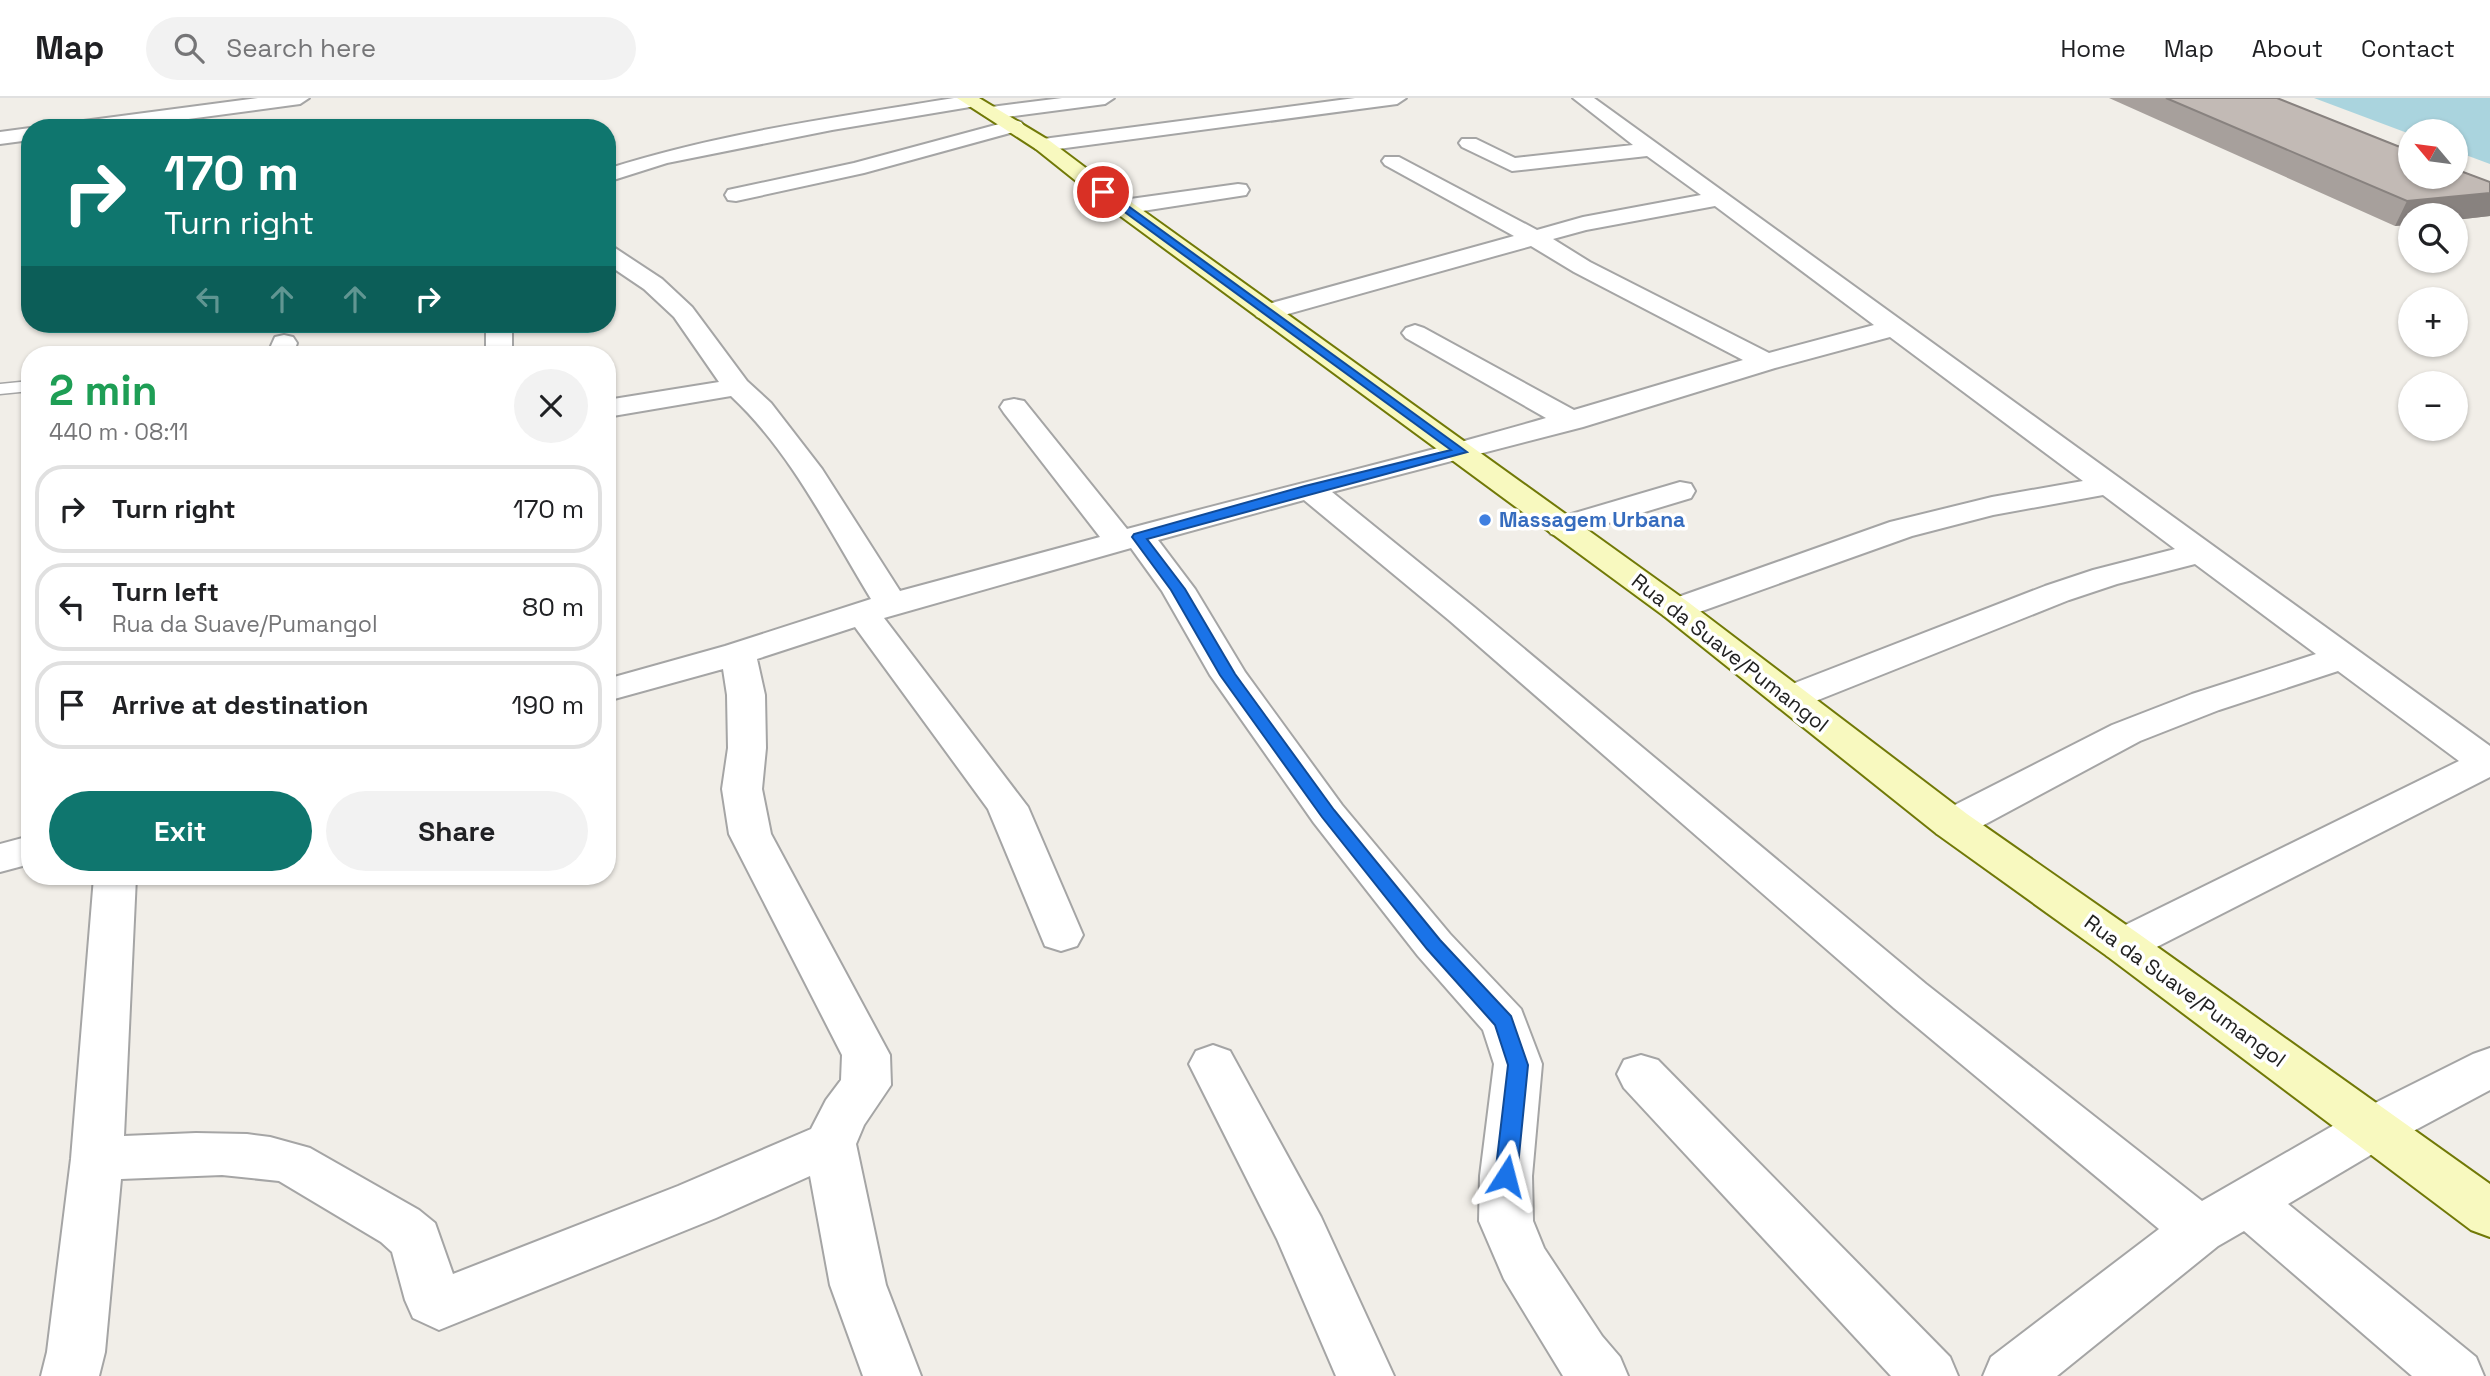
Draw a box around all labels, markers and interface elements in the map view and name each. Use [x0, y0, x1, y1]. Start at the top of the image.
search box [146, 17, 636, 80]
text: Map [35, 27, 104, 69]
icon: search [170, 29, 208, 67]
text: Search here [226, 31, 376, 65]
text: Home [2060, 33, 2126, 64]
text: Map [2164, 33, 2214, 64]
text: About [2252, 33, 2323, 64]
text: Contact [2361, 33, 2455, 64]
north arrow [2398, 119, 2468, 189]
map controls [2398, 119, 2468, 441]
text: 170 m [164, 142, 299, 204]
icon: right [49, 147, 140, 238]
pin [1073, 162, 1133, 222]
icon: arrive [1084, 173, 1122, 211]
text: Turn right [164, 203, 314, 243]
button: search [2398, 203, 2468, 273]
icon: left [190, 280, 228, 318]
icon: ahead [263, 280, 301, 318]
icon: ahead [336, 280, 374, 318]
icon: right [409, 280, 447, 318]
button: + [2398, 287, 2468, 357]
text: 2 min [49, 364, 158, 417]
button: close [514, 369, 588, 443]
button: − [2398, 371, 2468, 441]
text: 440 m · 08:11 [49, 417, 188, 447]
icon: right [53, 490, 91, 528]
text: Turn right [112, 492, 236, 526]
text: 170 m [513, 492, 584, 526]
place label: Massagem Urbana [1499, 506, 1685, 533]
marker: Massagem Urbana [1477, 512, 1493, 528]
street label: Rua da Suave/Pumangol [1626, 567, 1834, 738]
text: Turn left [112, 575, 219, 609]
icon: left [53, 588, 91, 626]
text: 80 m [522, 590, 584, 624]
text: Rua da Suave/Pumangol [112, 609, 378, 639]
icon: arrive [53, 686, 91, 724]
text: Arrive at destination [112, 688, 369, 722]
text: 190 m [512, 688, 584, 722]
button: Exit [49, 791, 312, 871]
button: Share [326, 791, 588, 871]
street label: Rua da Suave/Pumangol [2079, 908, 2291, 1073]
position arrow [1469, 1139, 1543, 1213]

